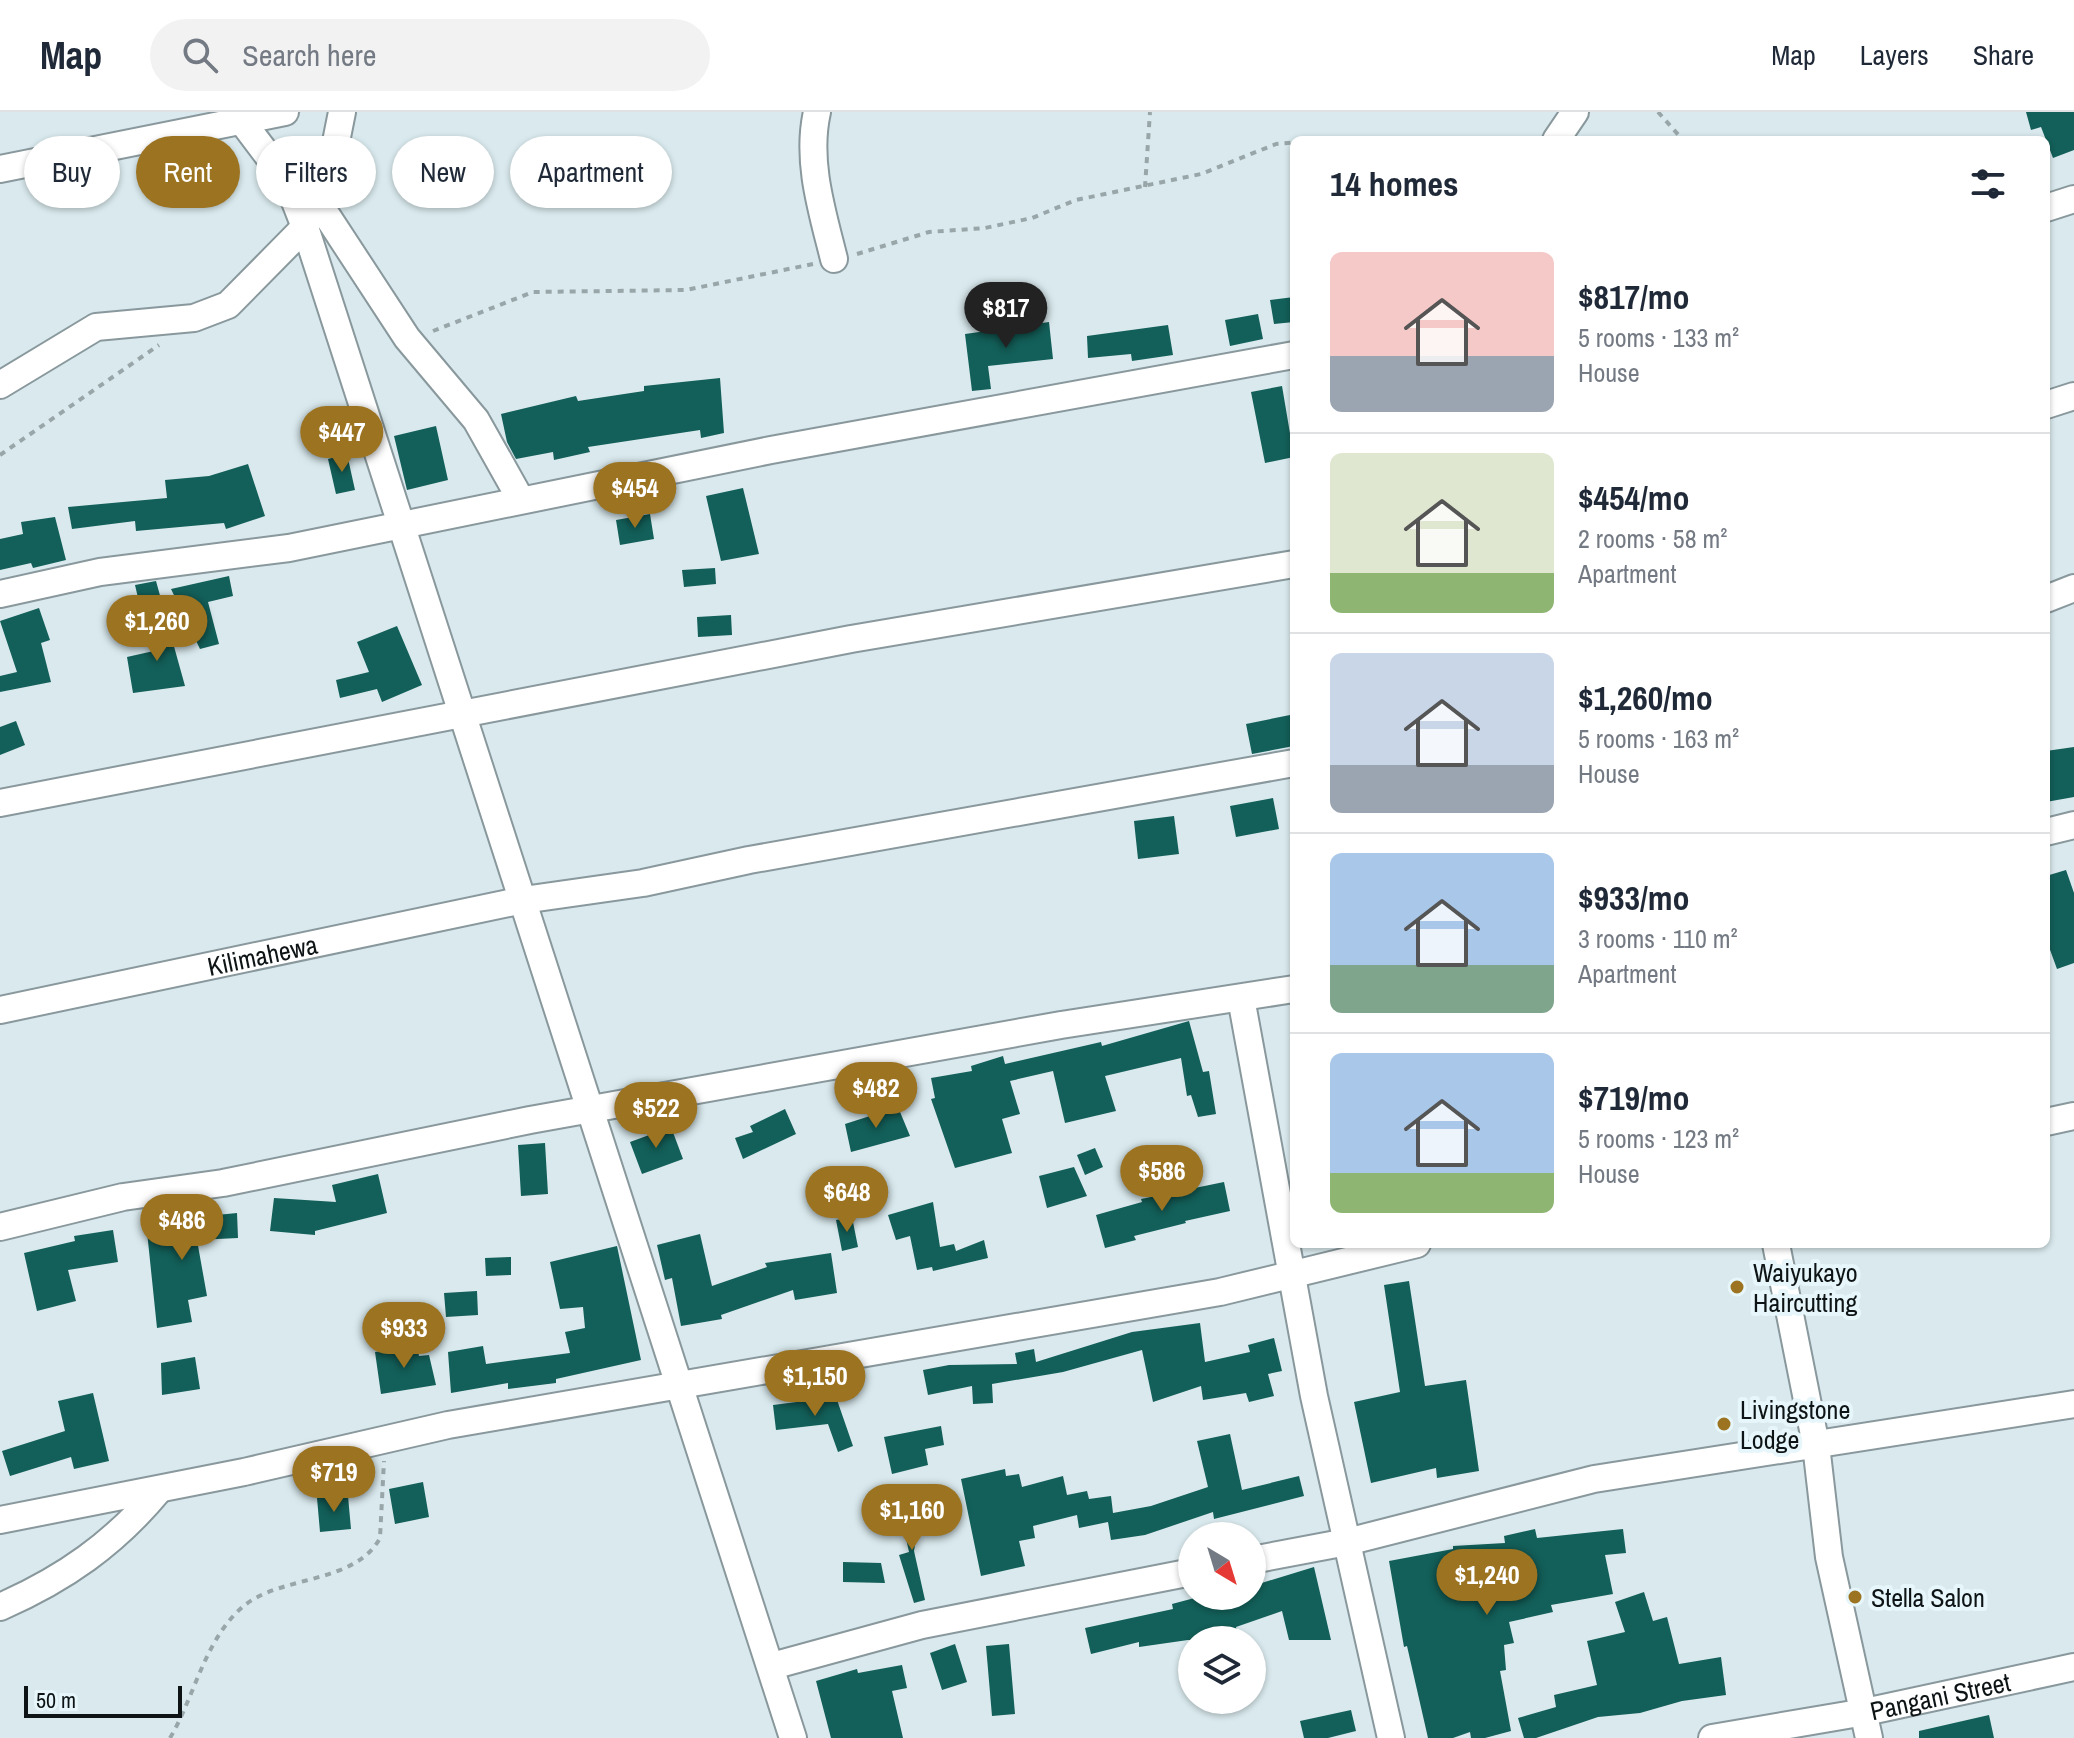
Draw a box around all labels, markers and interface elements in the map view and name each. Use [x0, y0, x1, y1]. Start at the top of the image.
search box [150, 19, 710, 91]
text: Map [40, 30, 102, 81]
icon: search [178, 33, 222, 77]
text: Search here [242, 35, 376, 75]
text: Map [1771, 36, 1816, 74]
text: Layers [1860, 36, 1929, 74]
text: Share [1973, 36, 2034, 74]
chip: Buy [24, 136, 120, 208]
chip: Rent [136, 136, 240, 208]
chip: Filters [256, 136, 376, 208]
chip: New [392, 136, 494, 208]
chip: Apartment [510, 136, 672, 208]
text: 14 homes [1330, 161, 1459, 207]
icon: filters [1966, 162, 2010, 206]
text: $817/mo [1578, 274, 1690, 320]
pin: $817 [959, 282, 1053, 350]
icon: home [1394, 284, 1490, 380]
text: $817 [982, 290, 1030, 325]
text: 5 rooms · 133 m² [1578, 320, 1739, 355]
text: House [1578, 355, 1640, 390]
pin: $447 [295, 406, 389, 474]
text: $447 [318, 414, 366, 449]
pin: $454 [588, 462, 682, 530]
text: $454 [611, 470, 659, 505]
text: $454/mo [1578, 475, 1690, 521]
icon: home [1394, 485, 1490, 581]
text: 2 rooms · 58 m² [1578, 521, 1727, 556]
text: Apartment [1578, 556, 1676, 591]
pin: $1,260 [92, 595, 222, 663]
text: $1,260 [124, 603, 190, 638]
text: $1,260/mo [1578, 675, 1713, 721]
icon: home [1394, 685, 1490, 781]
text: 5 rooms · 163 m² [1578, 721, 1739, 756]
text: House [1578, 756, 1640, 791]
text: $933/mo [1578, 875, 1690, 921]
icon: home [1394, 885, 1490, 981]
text: 3 rooms · 110 m² [1578, 921, 1738, 956]
street label: Kilimahewa [204, 926, 321, 983]
text: Apartment [1578, 956, 1676, 991]
pin: $482 [829, 1062, 923, 1130]
text: $482 [852, 1070, 900, 1105]
text: $719/mo [1578, 1075, 1690, 1121]
pin: $522 [609, 1082, 703, 1150]
icon: home [1394, 1085, 1490, 1181]
text: $522 [632, 1090, 680, 1125]
text: 5 rooms · 123 m² [1578, 1121, 1739, 1156]
pin: $586 [1115, 1145, 1209, 1213]
text: $586 [1138, 1153, 1186, 1188]
text: House [1578, 1156, 1640, 1191]
pin: $648 [800, 1166, 894, 1234]
text: $648 [823, 1174, 871, 1209]
pin: $486 [135, 1194, 229, 1262]
text: $486 [158, 1202, 206, 1237]
place label: Waiyukayo Haircutting [1753, 1255, 1858, 1320]
marker: Waiyukayo Haircutting [1728, 1278, 1746, 1296]
pin: $933 [357, 1302, 451, 1370]
text: $933 [380, 1310, 428, 1345]
pin: $1,150 [750, 1350, 880, 1418]
text: $1,150 [782, 1358, 848, 1393]
place label: Livingstone Lodge [1740, 1392, 1850, 1457]
marker: Livingstone Lodge [1715, 1415, 1733, 1433]
pin: $719 [287, 1446, 381, 1514]
text: $719 [310, 1454, 358, 1489]
pin: $1,160 [847, 1484, 977, 1552]
text: $1,160 [879, 1492, 945, 1527]
north arrow [1178, 1522, 1266, 1610]
map controls [1178, 1522, 1266, 1714]
pin: $1,240 [1422, 1549, 1552, 1617]
text: $1,240 [1454, 1557, 1520, 1592]
place label: Stella Salon [1871, 1580, 1985, 1615]
marker: Stella Salon [1846, 1588, 1864, 1606]
button: layers [1178, 1626, 1266, 1714]
street label: Pangani Street [1867, 1664, 2013, 1728]
scale bar [24, 1682, 182, 1718]
text: 50 m [36, 1685, 76, 1715]

